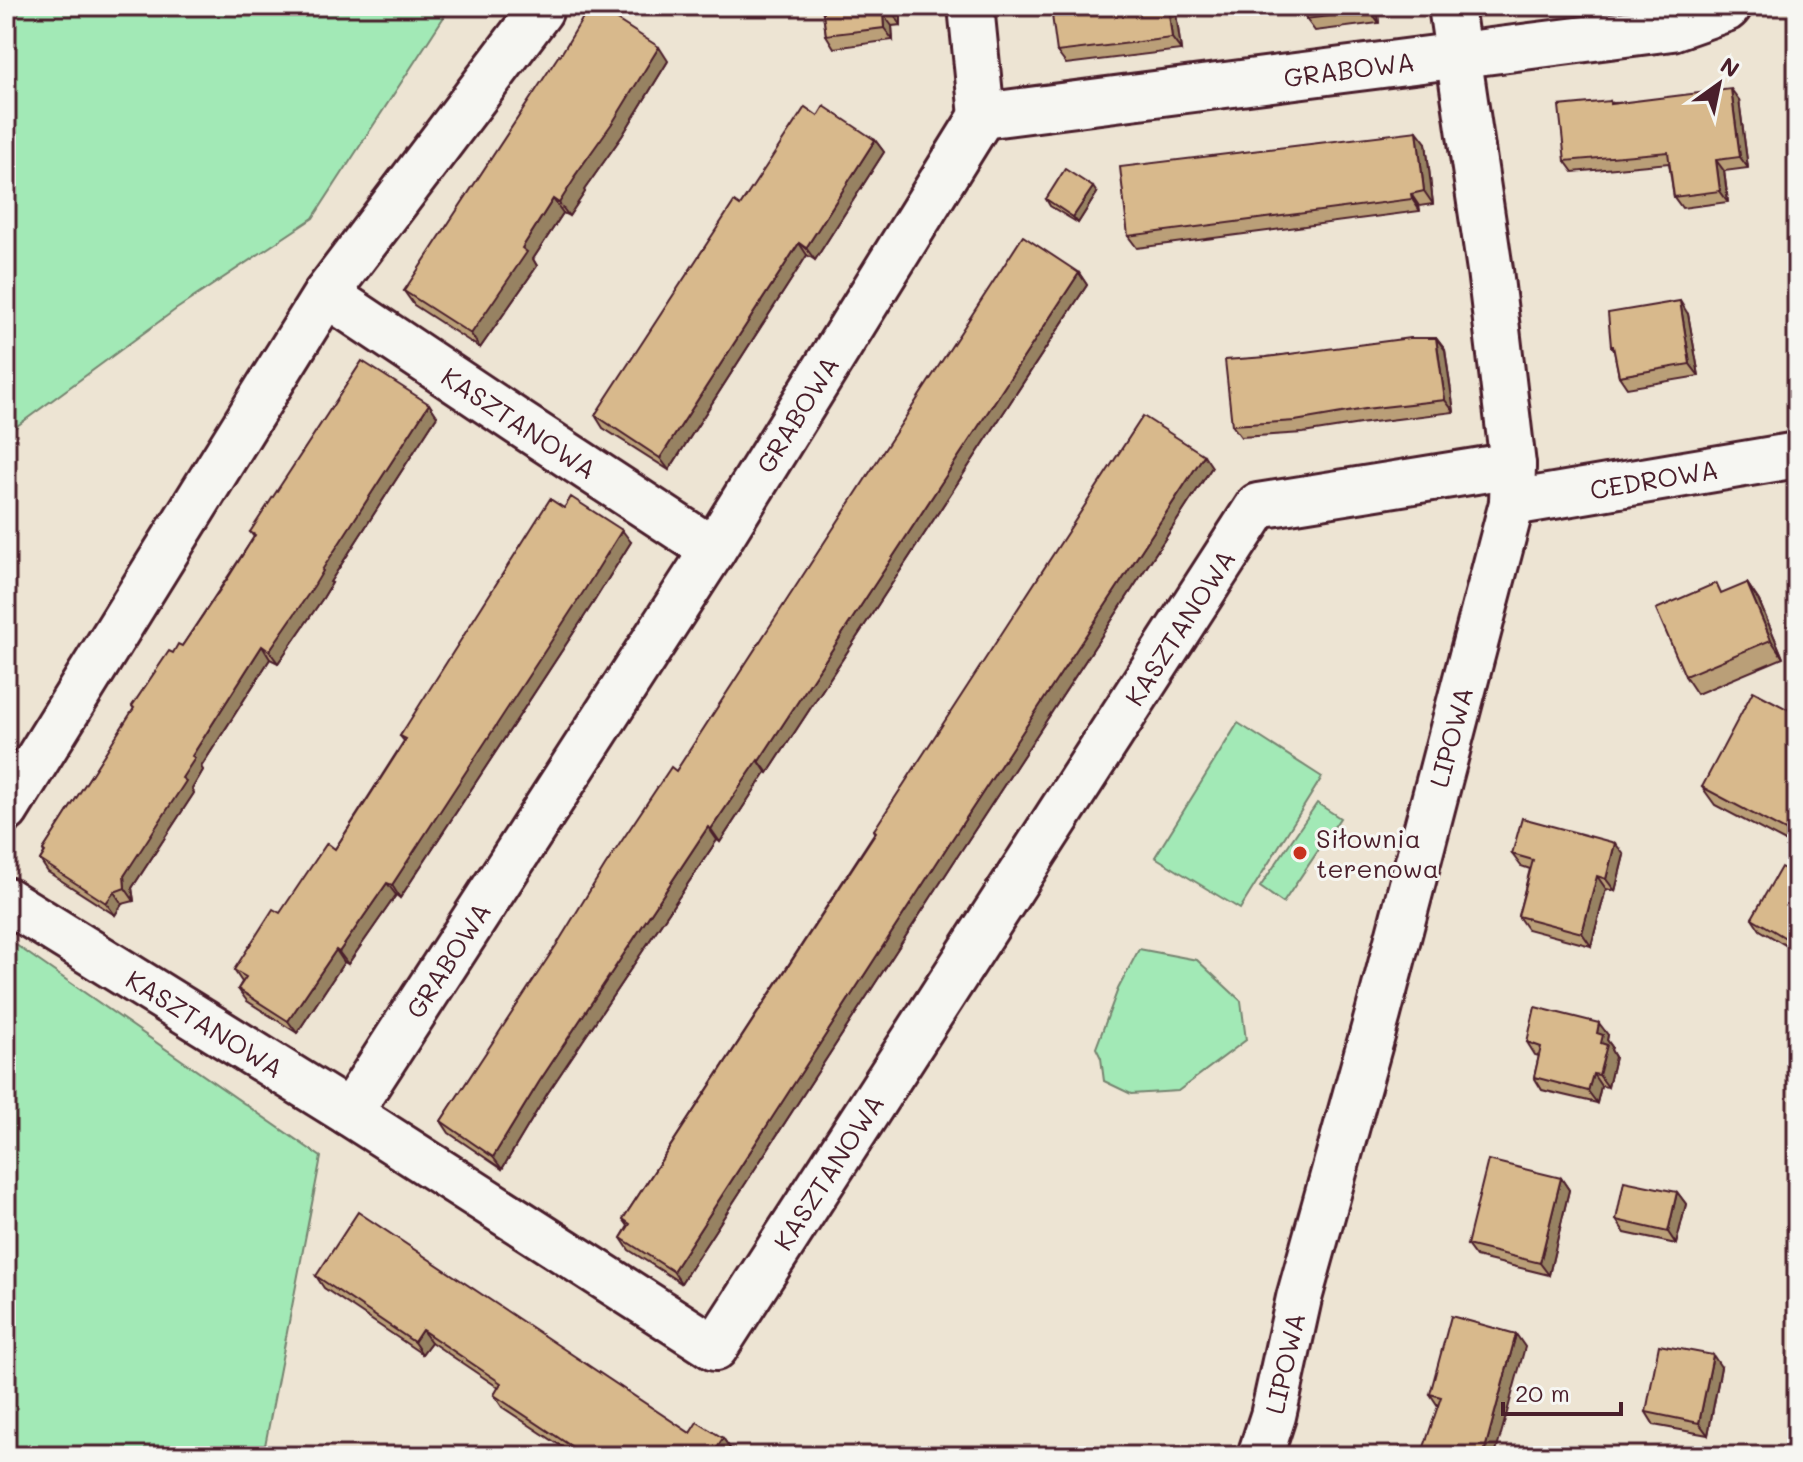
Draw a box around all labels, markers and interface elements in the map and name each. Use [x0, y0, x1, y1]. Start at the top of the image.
street label: GRABOWA [1282, 44, 1416, 94]
north arrow [1679, 44, 1759, 124]
text: N [1715, 50, 1745, 84]
street label: GRABOWA [748, 350, 846, 479]
street label: KASZTANOWA [435, 359, 603, 486]
street label: CEDROWA [1587, 452, 1721, 507]
street label: KASZTANOWA [1117, 543, 1242, 712]
street label: LIPOWA [1421, 683, 1480, 791]
place label: Siłownia terenowa [1316, 821, 1439, 885]
marker: Siłownia terenowa [1291, 844, 1309, 862]
street label: GRABOWA [398, 896, 498, 1025]
street label: KASZTANOWA [120, 962, 290, 1085]
street label: KASZTANOWA [766, 1088, 891, 1257]
street label: LIPOWA [1257, 1310, 1312, 1417]
scale bar [1503, 1366, 1621, 1416]
text: 20 m [1515, 1377, 1570, 1408]

